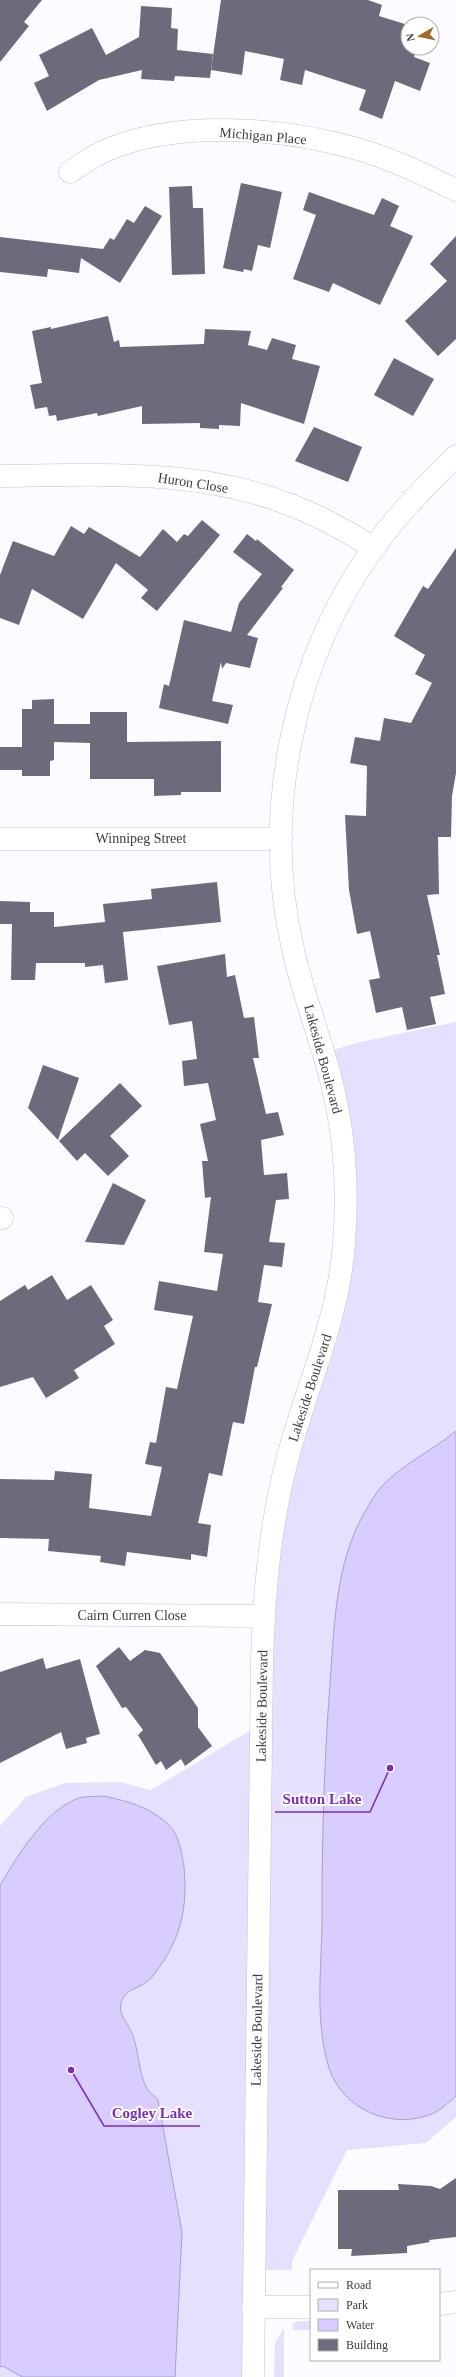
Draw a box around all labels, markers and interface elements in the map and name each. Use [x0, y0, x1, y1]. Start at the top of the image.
north arrow [400, 16, 440, 56]
text: N [404, 33, 417, 42]
street label: Michigan Place [219, 125, 307, 147]
street label: Huron Close [157, 470, 229, 496]
street label: Winnipeg Street [96, 831, 187, 846]
street label: Lakeside Boulevard [301, 1003, 345, 1115]
street label: Lakeside Boulevard [286, 1332, 334, 1444]
street label: Cairn Curren Close [78, 1608, 186, 1623]
street label: Lakeside Boulevard [254, 1650, 270, 1762]
callout: Sutton Lake [275, 1785, 370, 1812]
text: Sutton Lake [283, 1791, 362, 1807]
street label: Lakeside Boulevard [249, 1974, 265, 2086]
callout: Cogley Lake [104, 2099, 200, 2126]
text: Cogley Lake [112, 2105, 193, 2121]
legend [310, 2269, 440, 2361]
text: Road [346, 2278, 371, 2292]
text: Park [346, 2298, 368, 2312]
text: Water [346, 2318, 374, 2332]
text: Building [346, 2338, 388, 2352]

